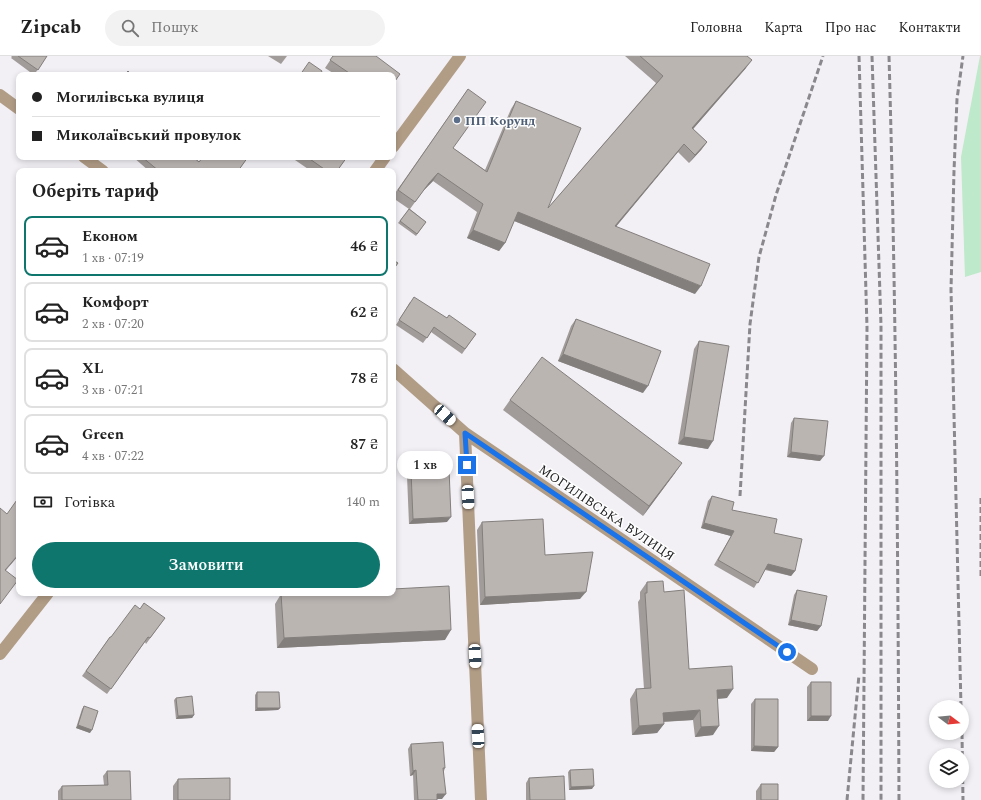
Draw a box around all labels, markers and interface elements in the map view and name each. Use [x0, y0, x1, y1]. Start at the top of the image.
search box [105, 10, 385, 46]
text: Zipcab [20, 13, 81, 42]
text: Пошук [151, 16, 199, 39]
icon: search [119, 17, 141, 39]
text: Головна [690, 17, 742, 38]
text: Карта [764, 17, 803, 38]
text: Про нас [825, 17, 877, 38]
text: Контакти [899, 17, 961, 38]
text: Могилівська вулиця [56, 86, 204, 109]
place label: ПП Корунд [465, 111, 535, 131]
marker: ПП Корунд [452, 115, 462, 125]
text: Миколаївський провулок [56, 124, 241, 147]
text: Оберіть тариф [32, 178, 159, 205]
text: Економ [82, 225, 138, 248]
icon: car [34, 228, 70, 264]
text: 46 ₴ [350, 235, 378, 258]
text: 1 хв · 07:19 [82, 248, 144, 268]
text: Комфорт [82, 291, 149, 314]
icon: car [34, 294, 70, 330]
text: 62 ₴ [350, 301, 378, 324]
text: 2 хв · 07:20 [82, 314, 144, 334]
text: XL [82, 357, 103, 380]
icon: car [34, 360, 70, 396]
text: 78 ₴ [350, 367, 378, 390]
text: 3 хв · 07:21 [82, 380, 144, 400]
car [432, 403, 458, 427]
text: Green [82, 423, 124, 446]
icon: car [34, 426, 70, 462]
text: 87 ₴ [350, 433, 378, 456]
text: 4 хв · 07:22 [82, 446, 144, 466]
callout: 1 хв [397, 451, 453, 479]
text: 1 хв [413, 455, 437, 475]
route end [458, 456, 476, 474]
street label: МОГИЛІВСЬКА ВУЛИЦЯ [534, 460, 678, 566]
car [461, 485, 475, 509]
icon: cash [32, 491, 54, 513]
text: Готівка [64, 491, 115, 514]
text: 140 m [346, 492, 380, 512]
button: Замовити [32, 542, 380, 588]
route start [778, 643, 796, 661]
car [468, 644, 482, 668]
north arrow [929, 700, 969, 740]
map controls [929, 700, 969, 788]
car [471, 724, 485, 748]
button: layers [929, 748, 969, 788]

